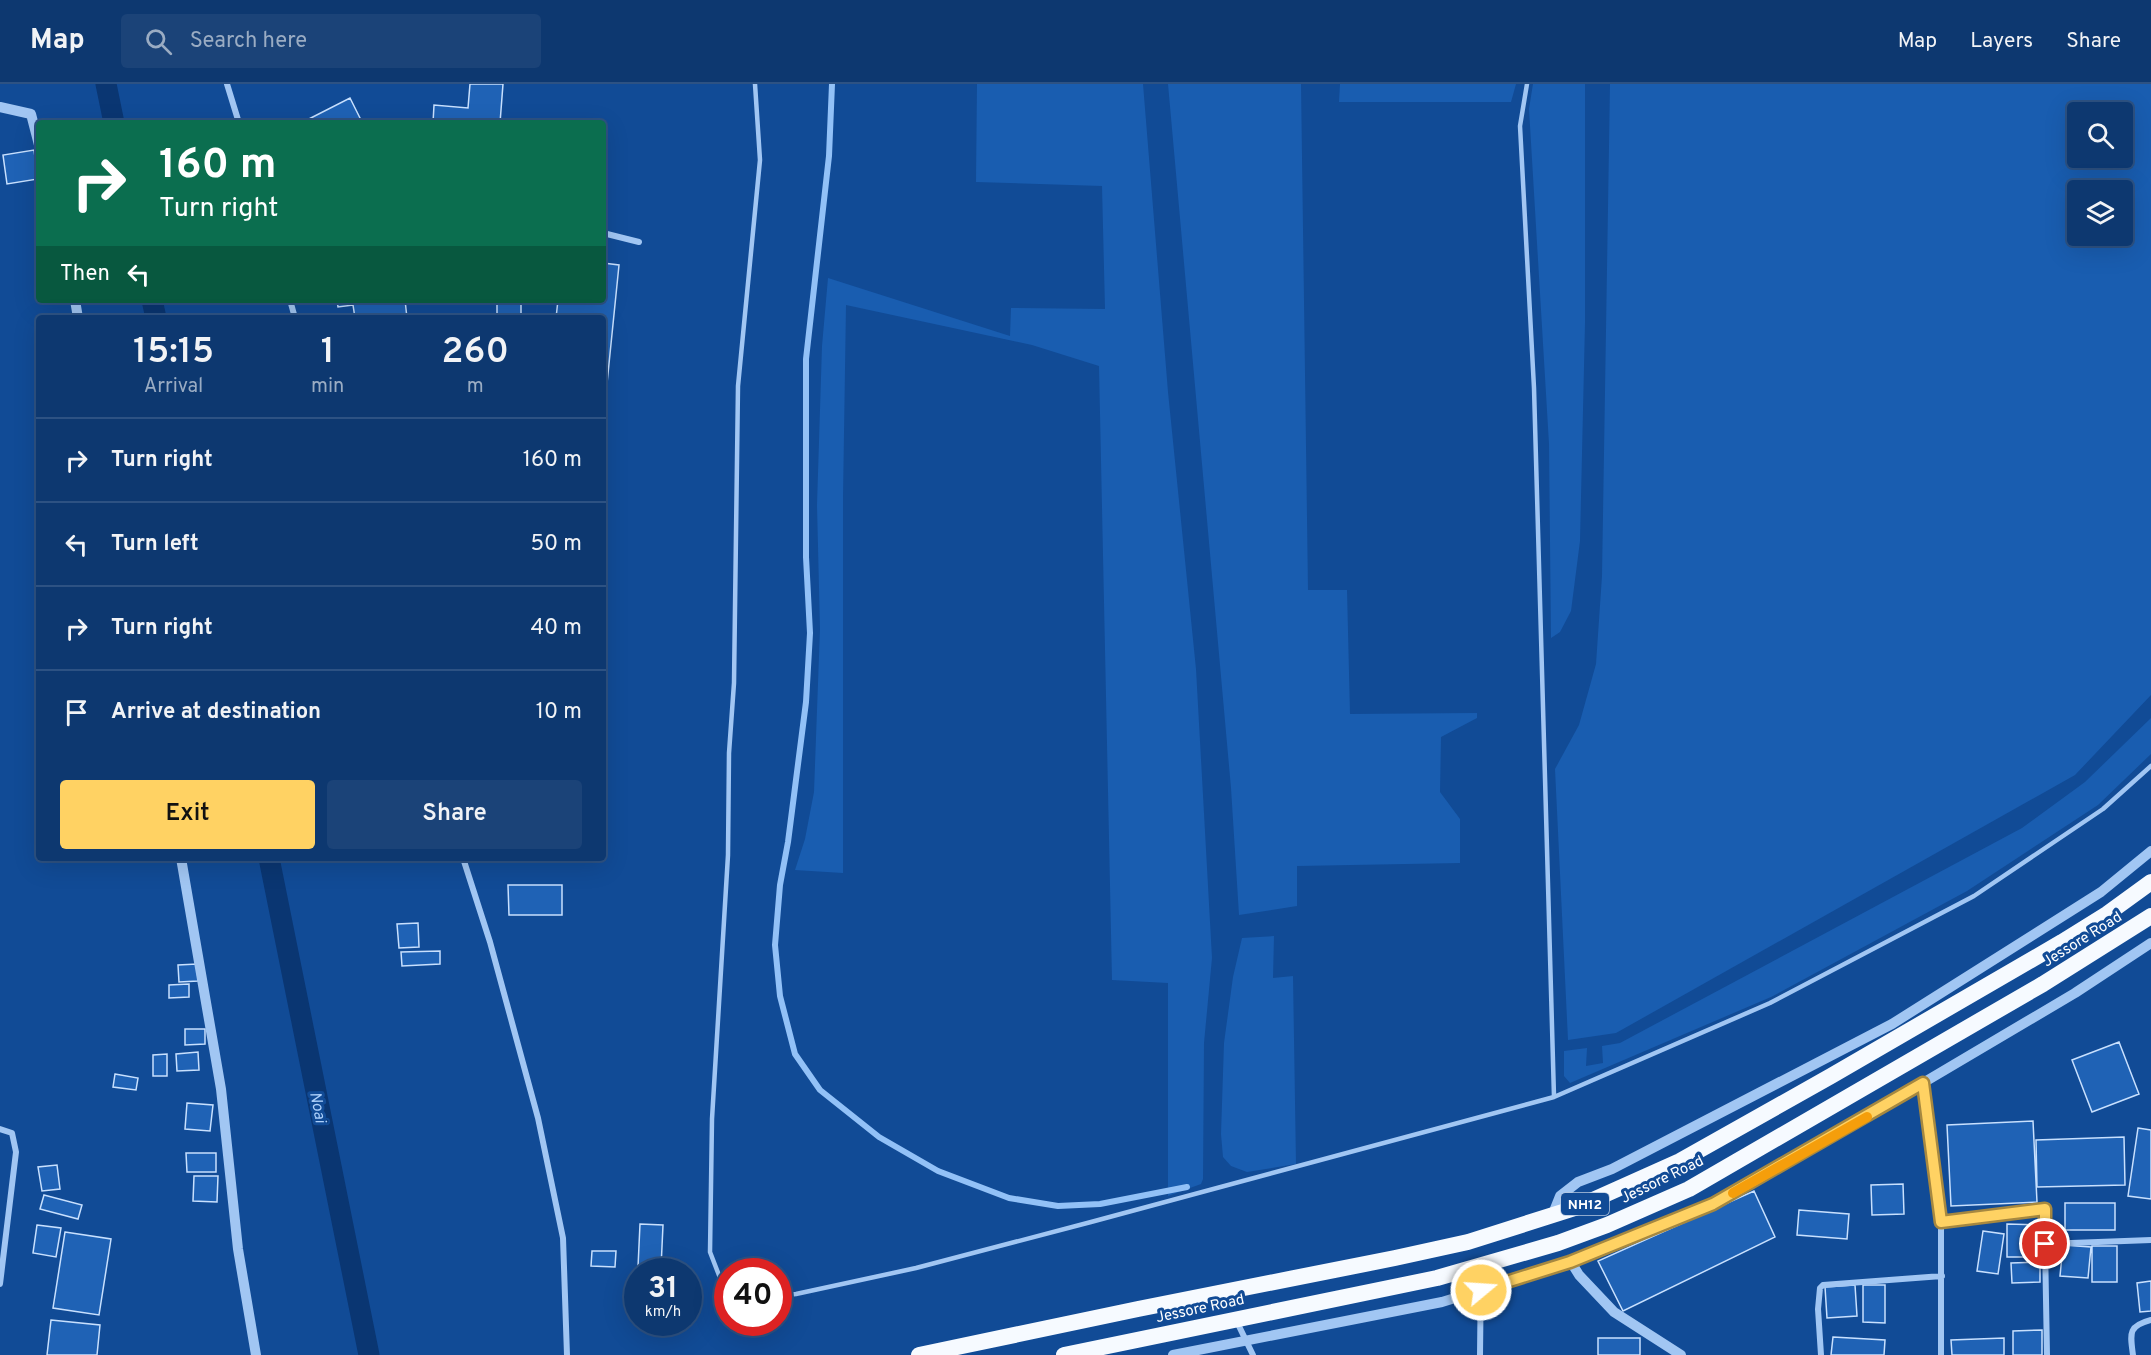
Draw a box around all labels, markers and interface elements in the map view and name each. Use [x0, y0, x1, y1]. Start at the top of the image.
search box [121, 14, 541, 68]
text: Map [30, 23, 85, 59]
icon: search [142, 25, 175, 58]
text: Search here [190, 28, 307, 55]
text: Map [1898, 28, 1937, 55]
text: Layers [1970, 28, 2033, 55]
text: Share [2066, 28, 2121, 55]
map controls [2067, 102, 2133, 246]
button: search [2067, 102, 2133, 168]
text: 160 m [159, 140, 277, 193]
icon: right [60, 144, 138, 222]
button: layers [2067, 180, 2133, 246]
text: Turn right [159, 192, 278, 226]
icon: left [122, 258, 155, 291]
text: Then [60, 261, 110, 288]
text: 15:15 [133, 330, 214, 376]
text: 1 [321, 330, 335, 376]
text: 260 [441, 330, 509, 376]
text: Arrival [144, 374, 203, 400]
text: min [311, 374, 344, 400]
text: m [467, 374, 484, 400]
icon: right [60, 444, 93, 477]
text: Turn right [111, 447, 213, 474]
text: 160 m [523, 447, 582, 474]
icon: left [60, 528, 93, 561]
text: Turn left [111, 531, 199, 558]
text: 50 m [530, 531, 582, 558]
icon: right [60, 612, 93, 645]
text: Turn right [111, 615, 213, 642]
text: 40 m [530, 615, 582, 642]
icon: arrive [60, 696, 93, 729]
text: Arrive at destination [111, 699, 321, 726]
text: 10 m [536, 699, 582, 726]
button: Exit [60, 780, 315, 849]
button: Share [327, 780, 582, 849]
street label: Jessore Road [2040, 908, 2126, 972]
water label: Noai [304, 1090, 330, 1126]
street label: Jessore Road [1618, 1152, 1707, 1209]
road number: NH12 [1561, 1193, 1609, 1215]
pin [2019, 1218, 2070, 1269]
icon: arrive [2028, 1227, 2061, 1260]
speed limit sign: 40 [714, 1258, 792, 1336]
position arrow [1449, 1258, 1513, 1322]
text: 31 [648, 1271, 678, 1308]
street label: Jessore Road [1154, 1291, 1246, 1328]
text: km/h [645, 1303, 681, 1322]

